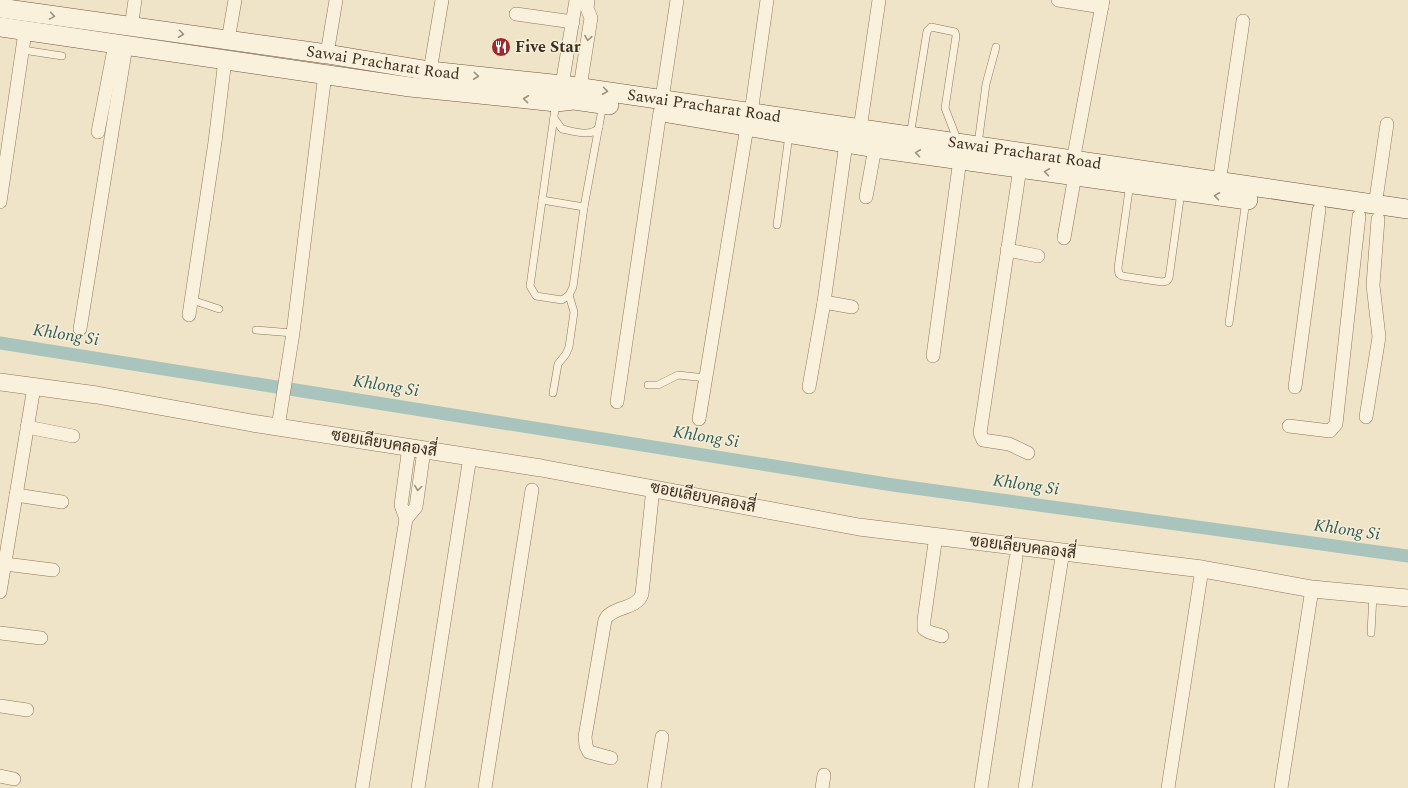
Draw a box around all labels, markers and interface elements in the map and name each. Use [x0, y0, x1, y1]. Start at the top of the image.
one-way arrow [49, 11, 55, 20]
one-way arrow [178, 29, 184, 38]
place label: Five Star [515, 35, 581, 59]
one-way arrow [584, 35, 593, 41]
restaurant icon: Five Star [490, 36, 512, 58]
street label: Sawai Pracharat Road [305, 39, 461, 86]
one-way arrow [473, 71, 479, 80]
street label: Sawai Pracharat Road [626, 83, 783, 129]
one-way arrow [602, 86, 608, 95]
one-way arrow [523, 95, 529, 104]
street label: Sawai Pracharat Road [946, 130, 1103, 176]
one-way arrow [915, 149, 921, 158]
one-way arrow [1044, 167, 1050, 176]
one-way arrow [1214, 192, 1220, 201]
water label: Khlong Si [31, 317, 101, 353]
water label: Khlong Si [351, 368, 421, 404]
water label: Khlong Si [671, 419, 741, 455]
street label: ซอยเลียบคลองสี่ [329, 420, 439, 463]
water label: Khlong Si [991, 467, 1061, 503]
street label: ซอยเลียบคลองสี่ [648, 472, 758, 519]
one-way arrow [414, 485, 423, 491]
water label: Khlong Si [1312, 512, 1382, 548]
street label: ซอยเลียบคลองสี่ [968, 526, 1078, 565]

